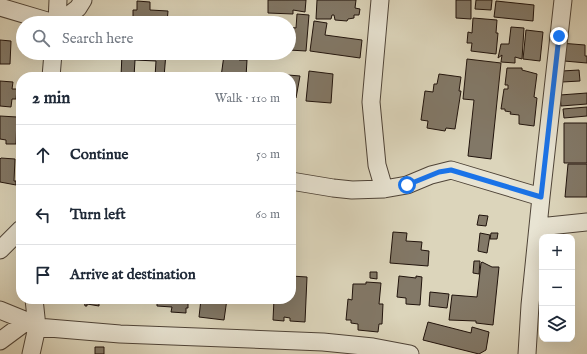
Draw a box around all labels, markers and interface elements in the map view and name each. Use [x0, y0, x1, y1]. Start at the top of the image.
search box [16, 16, 296, 60]
icon: search [30, 27, 52, 49]
route end [550, 27, 568, 45]
text: Search here [62, 29, 133, 48]
text: 2 min [32, 88, 70, 109]
text: Walk · 110 m [215, 90, 280, 107]
icon: ahead [32, 144, 54, 166]
text: Continue [70, 145, 128, 164]
text: 50 m [256, 146, 280, 163]
route start [398, 176, 416, 194]
icon: left [32, 204, 54, 226]
text: Turn left [70, 205, 126, 224]
text: 60 m [255, 206, 280, 223]
map controls [539, 234, 575, 342]
button: + [539, 234, 575, 270]
icon: arrive [32, 264, 54, 286]
text: Arrive at destination [70, 265, 196, 284]
button: − [539, 270, 575, 306]
button: layers [539, 306, 575, 342]

